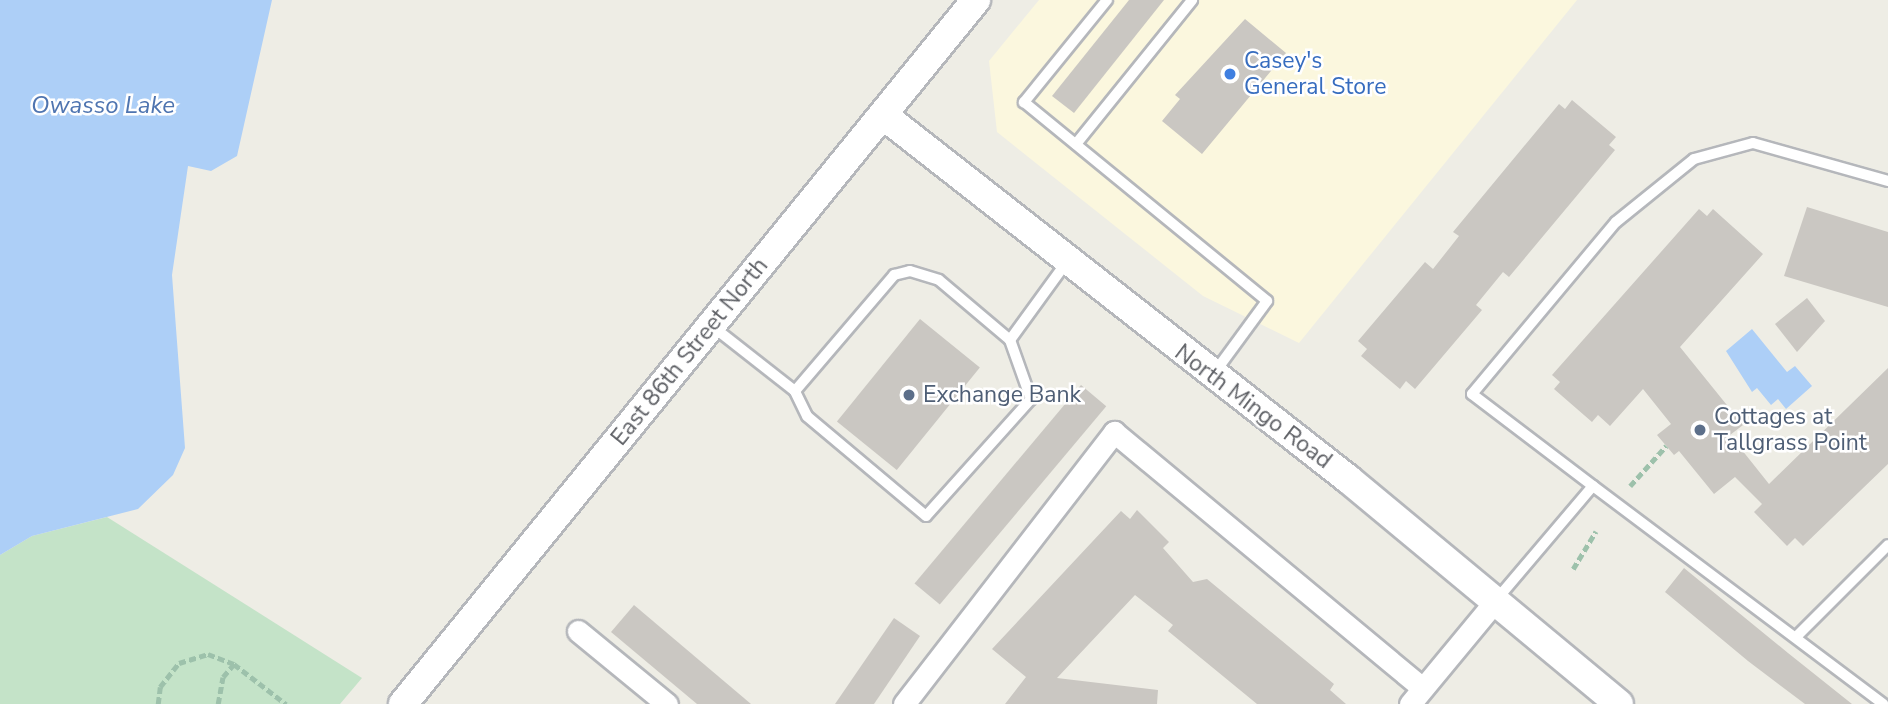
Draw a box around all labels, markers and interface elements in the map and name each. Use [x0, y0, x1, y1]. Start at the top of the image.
place label: Casey's General Store [1244, 47, 1386, 101]
marker: Casey's General Store [1222, 66, 1238, 82]
water label: Owasso Lake [31, 92, 175, 120]
street label: East 86th Street North [606, 253, 774, 451]
street label: North Mingo Road [1169, 339, 1337, 475]
place label: Exchange Bank [923, 381, 1081, 409]
marker: Exchange Bank [901, 387, 917, 403]
place label: Cottages at Tallgrass Point [1714, 403, 1867, 457]
marker: Cottages at Tallgrass Point [1692, 422, 1708, 438]

